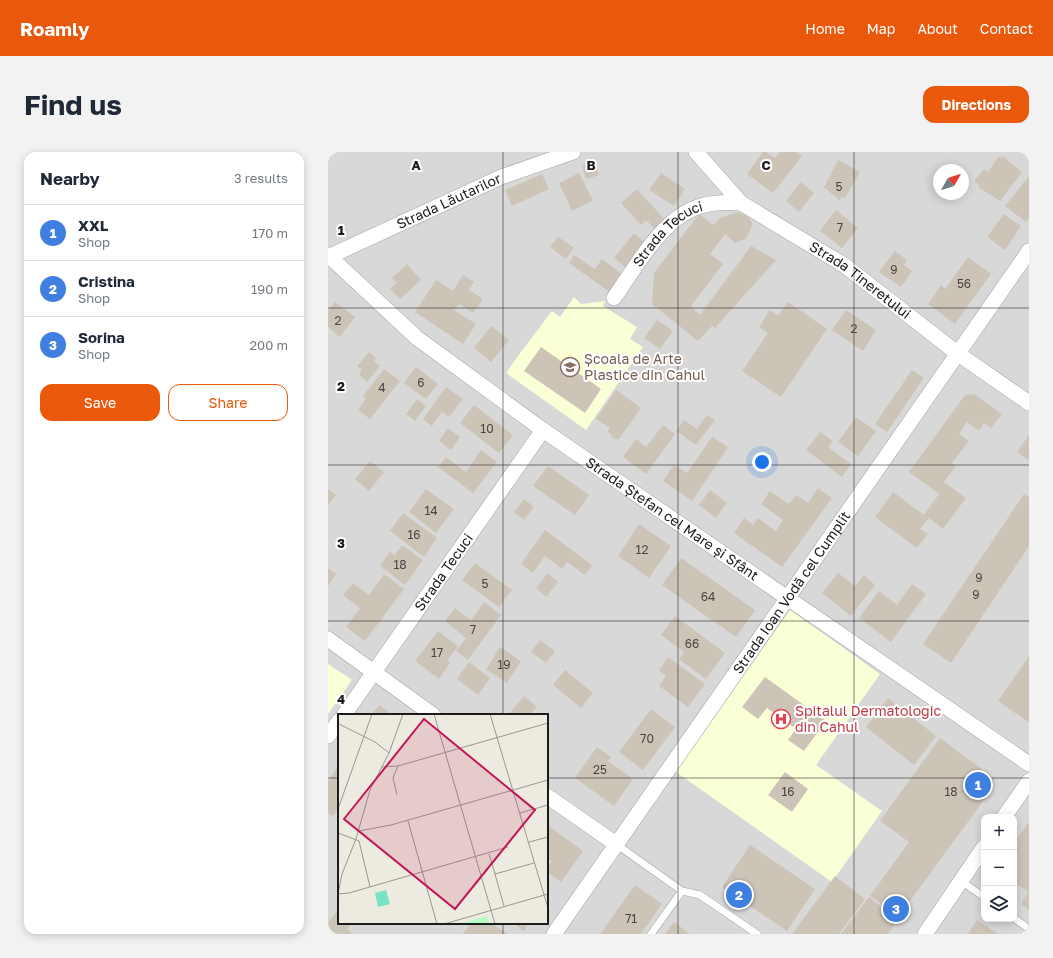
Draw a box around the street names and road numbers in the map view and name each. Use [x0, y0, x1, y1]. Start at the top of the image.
street label: Strada Lăutarilor [394, 169, 504, 232]
street label: Strada Tecuci [629, 197, 704, 270]
street label: Strada Tineretului [807, 237, 914, 322]
street label: Strada Ștefan cel Mare și Sfânt [583, 453, 762, 584]
street label: Strada Ioan Vodă cel Cumplit [729, 508, 853, 677]
street label: Strada Tecuci [410, 530, 476, 614]

